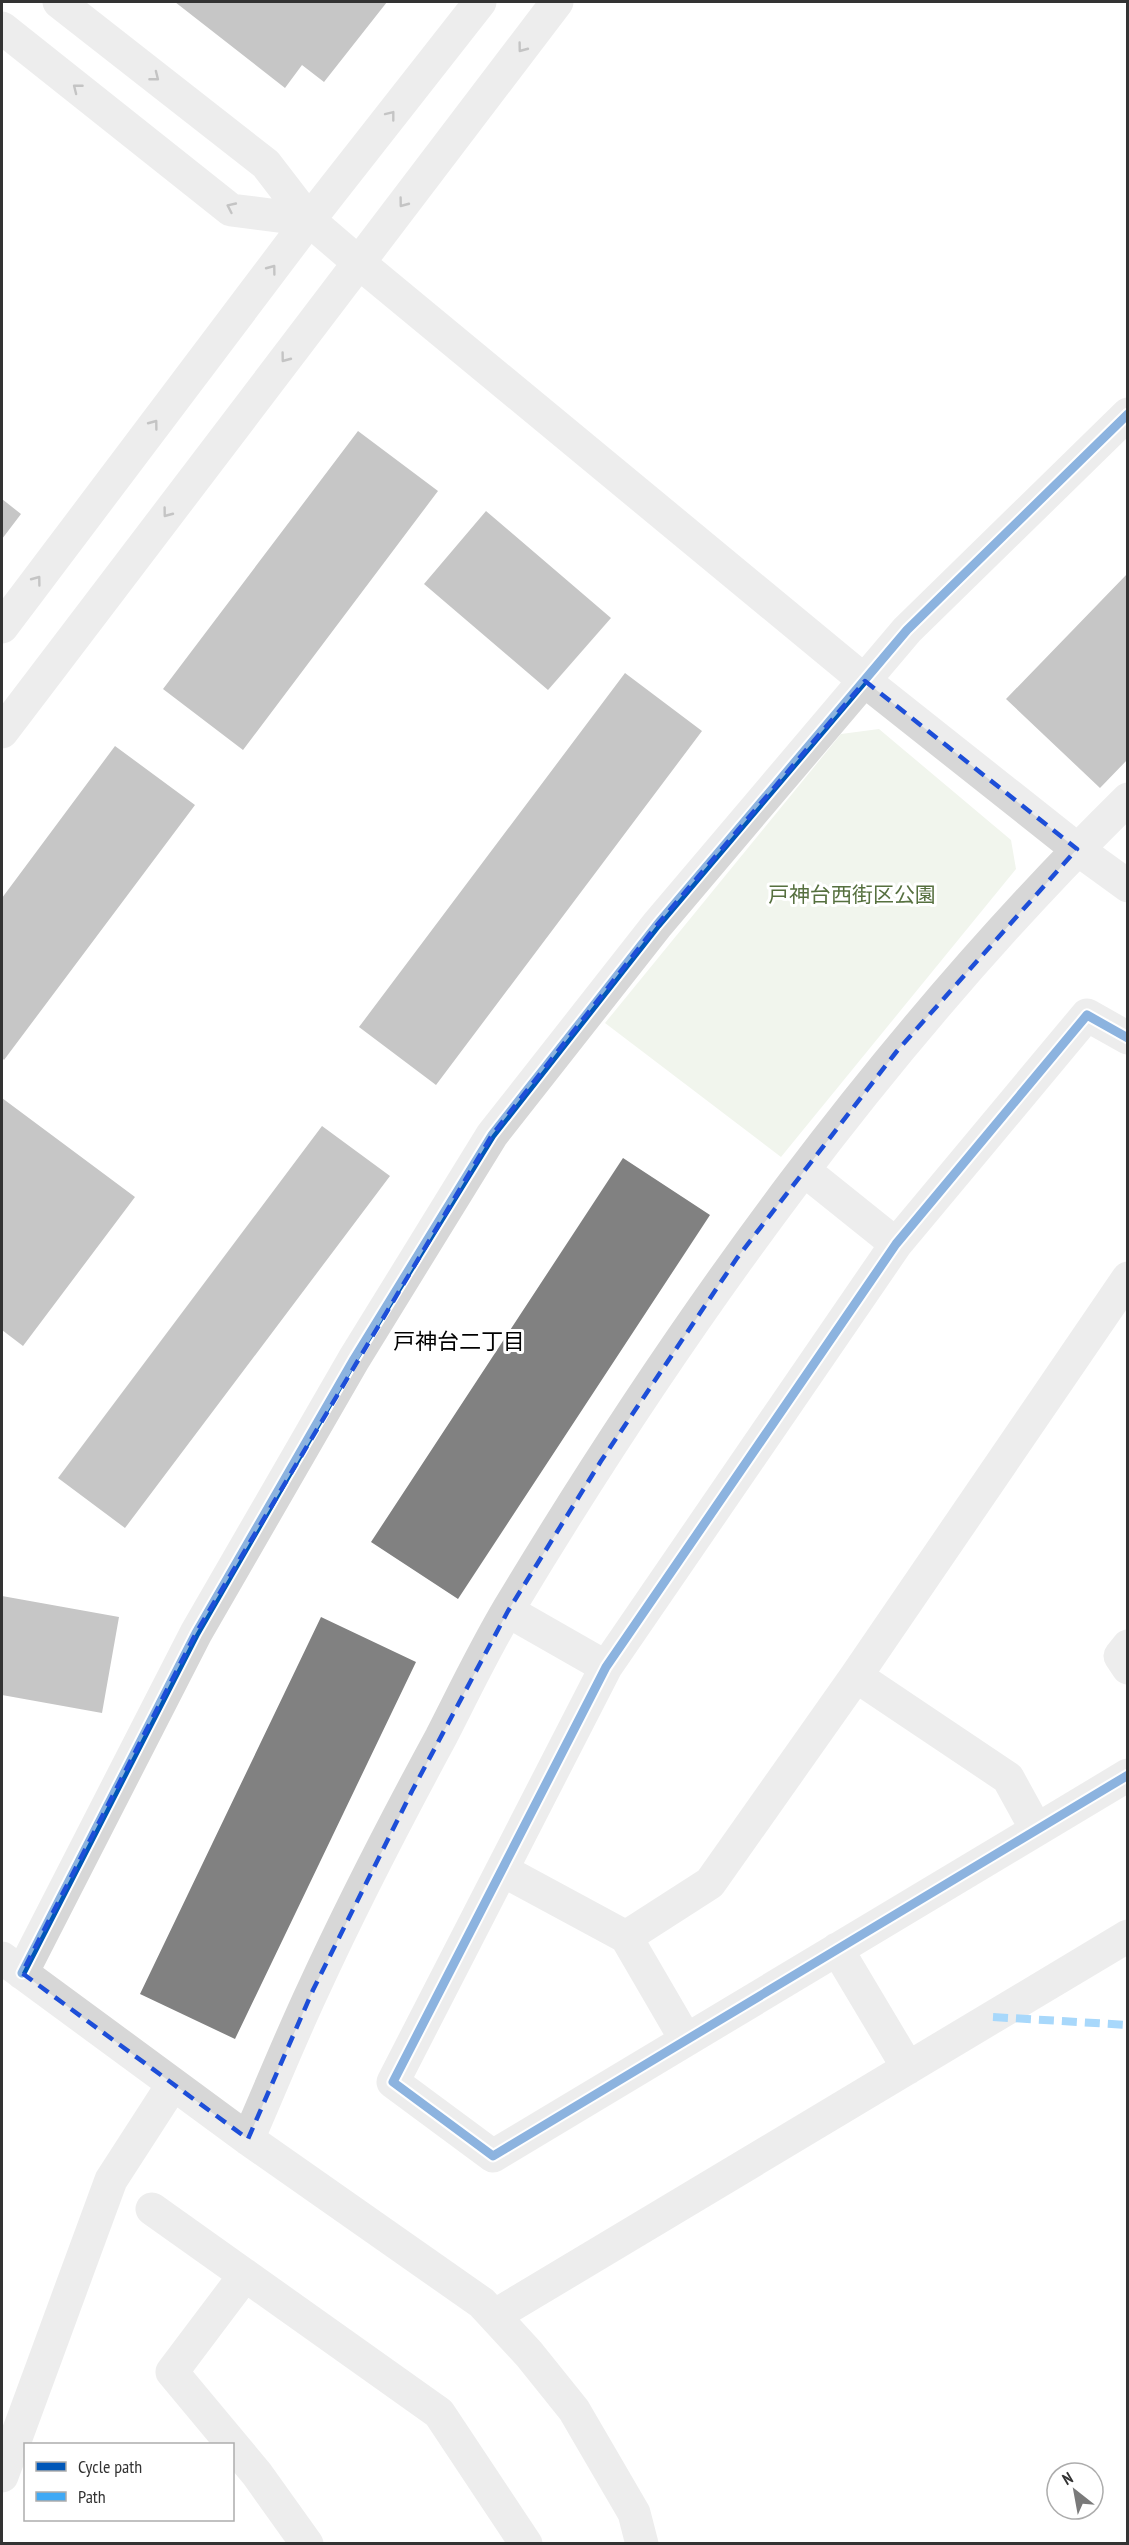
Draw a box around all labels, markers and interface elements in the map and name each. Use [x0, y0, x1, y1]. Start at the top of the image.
one-way arrow [518, 41, 529, 52]
one-way arrow [148, 69, 159, 80]
one-way arrow [73, 85, 84, 96]
one-way arrow [384, 110, 395, 121]
one-way arrow [400, 196, 411, 207]
one-way arrow [226, 202, 237, 214]
one-way arrow [265, 265, 276, 276]
one-way arrow [281, 351, 292, 362]
one-way arrow [147, 420, 158, 431]
one-way arrow [164, 507, 175, 518]
one-way arrow [29, 576, 40, 587]
park label: 戸神台西街区公園 [768, 881, 936, 908]
district label: 戸神台二丁目 [393, 1327, 525, 1355]
legend [24, 2443, 234, 2521]
text: Cycle path [78, 2455, 142, 2478]
north arrow [1045, 2461, 1105, 2521]
text: N [1058, 2467, 1076, 2489]
text: Path [78, 2485, 106, 2508]

